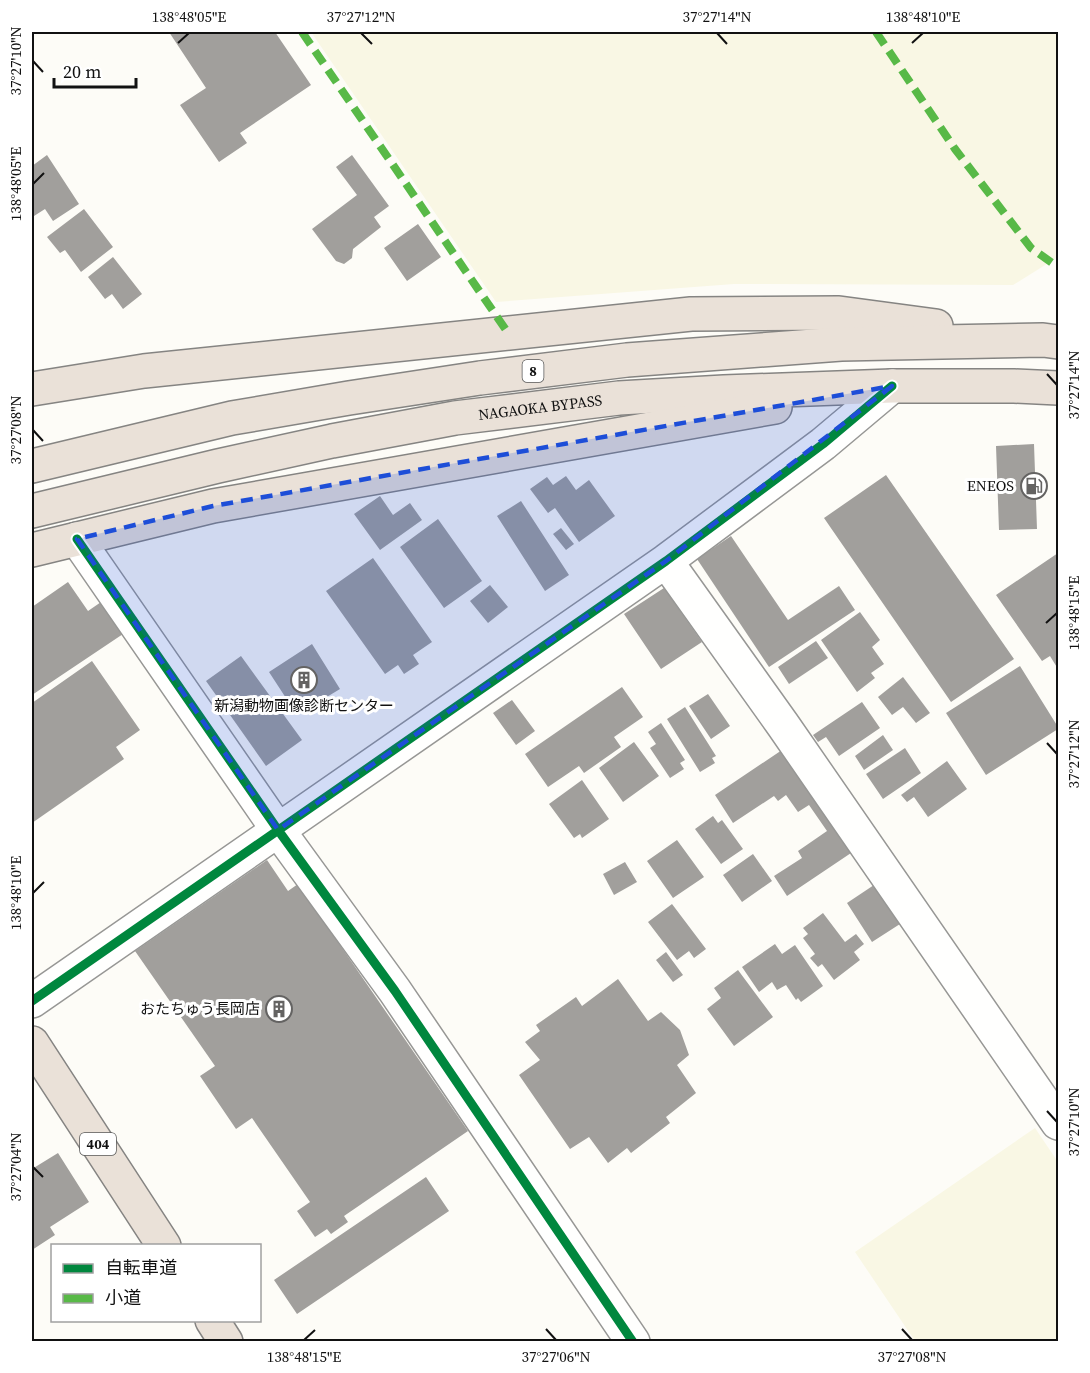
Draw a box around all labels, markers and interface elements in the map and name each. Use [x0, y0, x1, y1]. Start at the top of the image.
text: 138°48'05"E [152, 6, 226, 27]
text: 37°27'12"N [326, 6, 396, 27]
text: 37°27'14"N [682, 6, 752, 27]
text: 138°48'10"E [886, 6, 960, 27]
text: 37°27'10"N [5, 26, 26, 96]
scale bar [54, 51, 136, 89]
text: 20 m [63, 59, 101, 84]
text: 138°48'05"E [5, 147, 26, 221]
text: 37°27'14"N [1063, 350, 1084, 420]
road number: 8 [522, 360, 544, 382]
street label: NAGAOKA BYPASS [477, 389, 603, 425]
text: 37°27'08"N [5, 395, 26, 465]
fuel station icon: ENEOS [1019, 471, 1049, 501]
place label: ENEOS [967, 475, 1014, 496]
text: 138°48'15"E [1063, 576, 1084, 650]
building icon: 新潟動物画像診断センター [289, 665, 319, 695]
place label: 新潟動物画像診断センター [214, 695, 394, 716]
text: 37°27'12"N [1063, 719, 1084, 789]
text: 138°48'10"E [5, 856, 26, 930]
building icon: おたちゅう長岡店 [264, 994, 294, 1024]
place label: おたちゅう長岡店 [140, 998, 260, 1019]
text: 37°27'10"N [1063, 1087, 1084, 1157]
text: 37°27'04"N [5, 1132, 26, 1202]
road number: 404 [80, 1133, 116, 1155]
legend [51, 1244, 261, 1322]
text: 自転車道 [105, 1255, 177, 1280]
text: 小道 [105, 1285, 141, 1310]
text: 138°48'15"E [267, 1346, 341, 1367]
text: 37°27'06"N [521, 1346, 591, 1367]
text: 37°27'08"N [877, 1346, 947, 1367]

